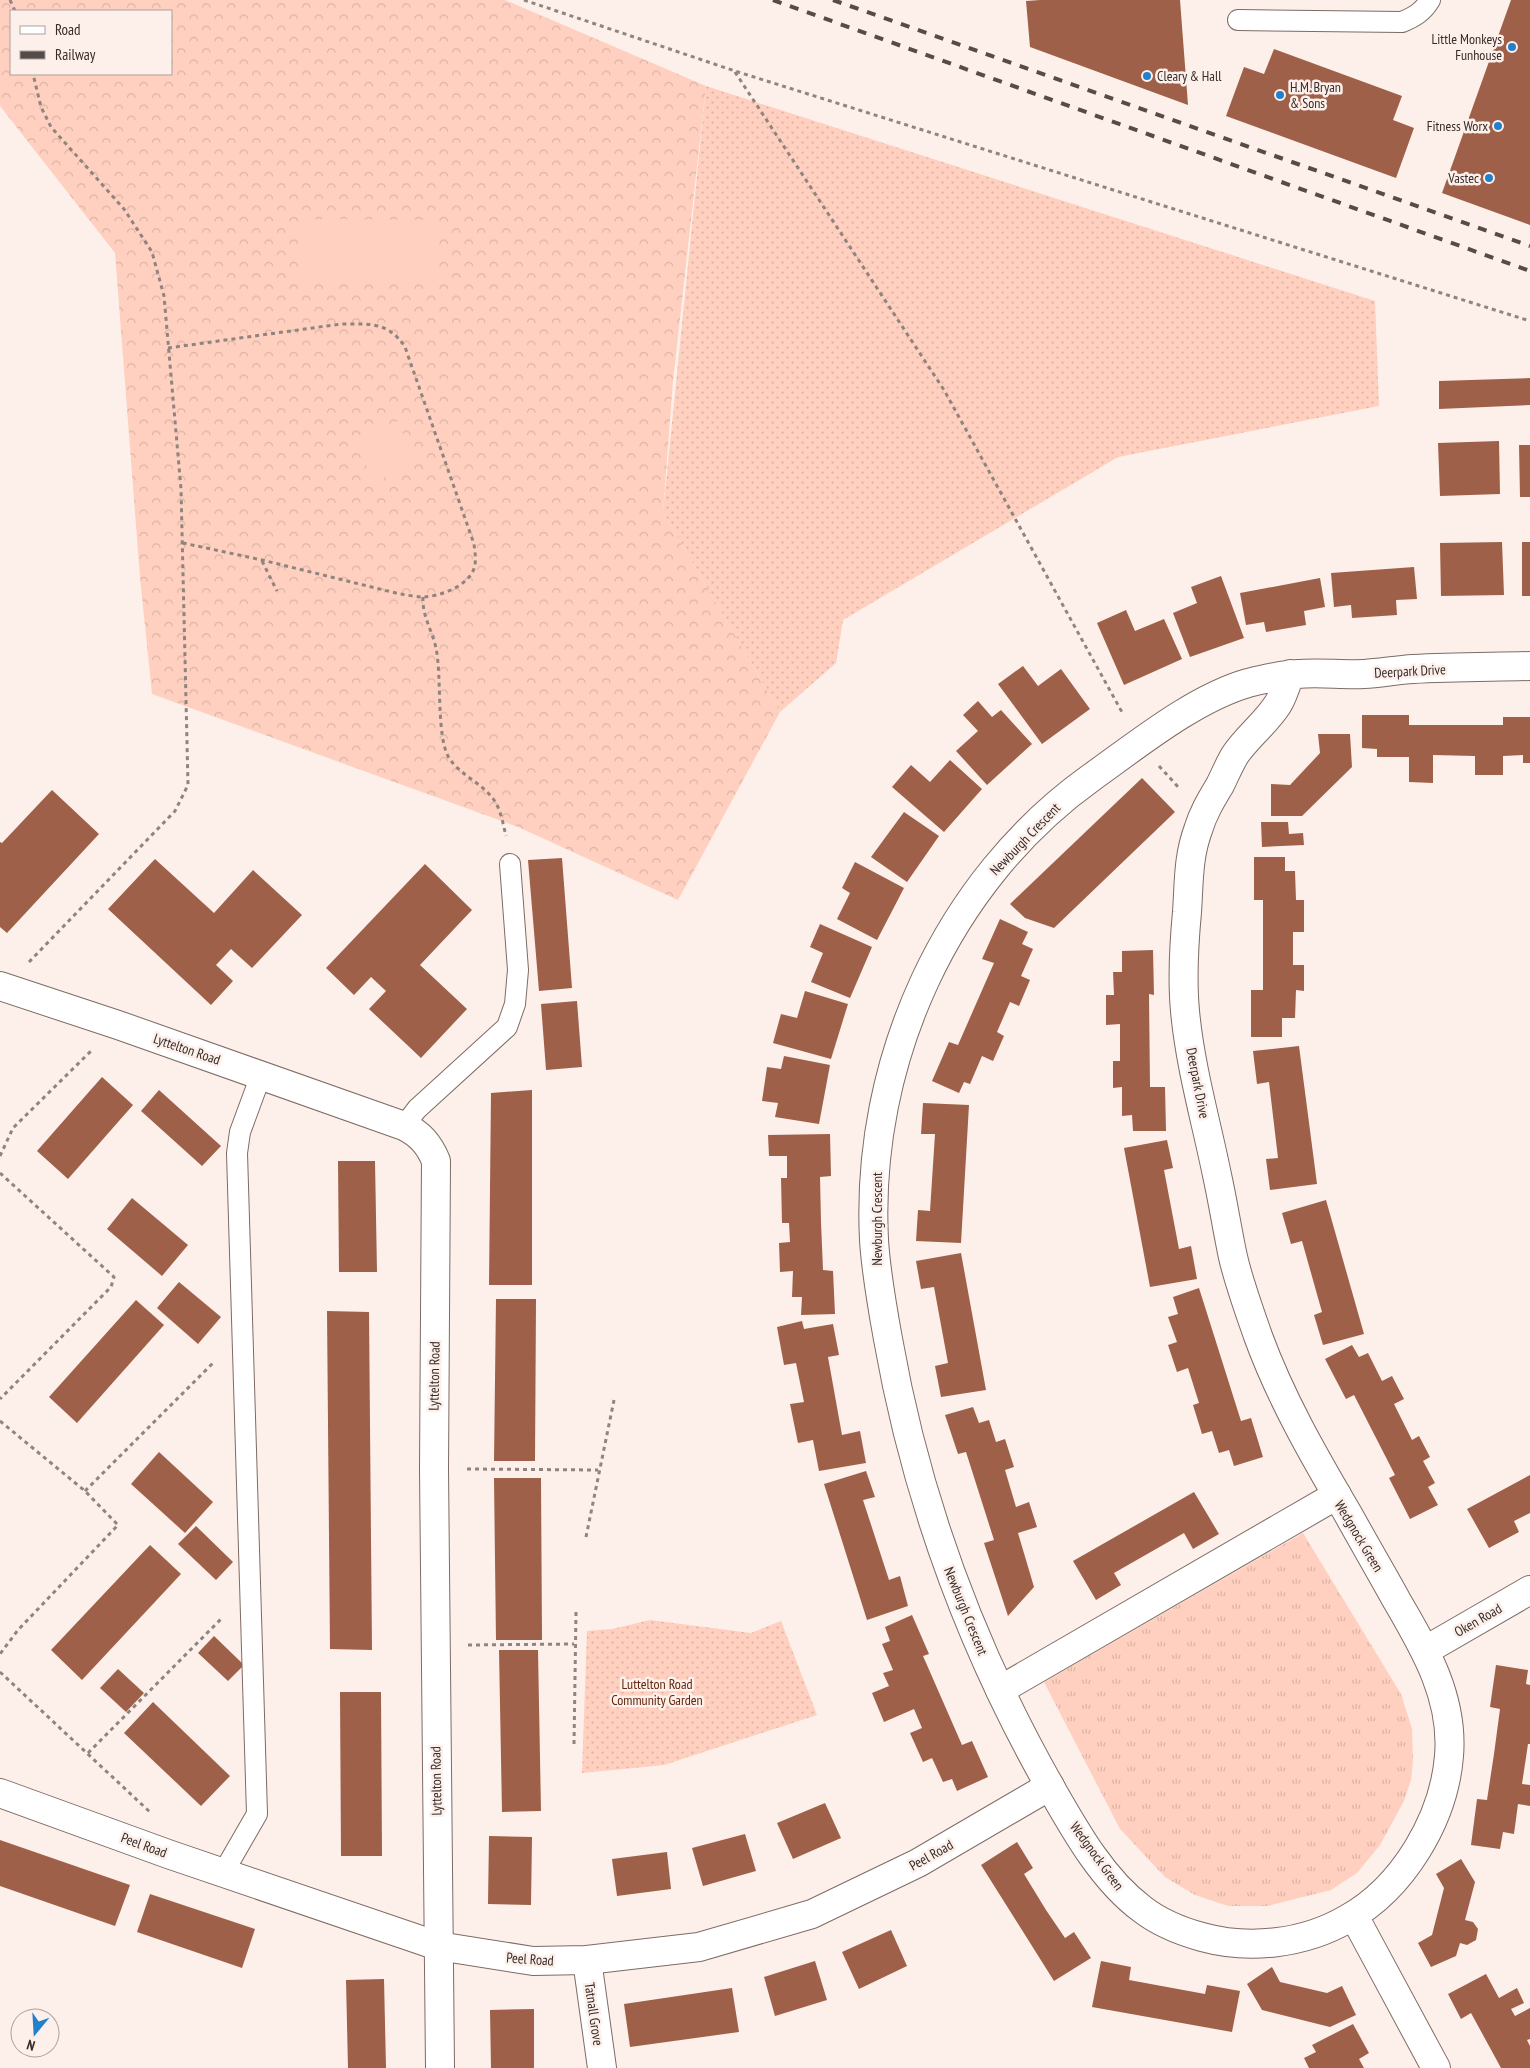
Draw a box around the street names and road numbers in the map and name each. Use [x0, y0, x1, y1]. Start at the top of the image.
street label: Deerpark Drive [1374, 660, 1446, 682]
street label: Newburgh Crescent [986, 799, 1064, 879]
street label: Lyttelton Road [151, 1029, 223, 1069]
street label: Deerpark Drive [1182, 1046, 1214, 1120]
street label: Newburgh Crescent [868, 1172, 886, 1266]
street label: Lyttelton Road [424, 1341, 444, 1411]
street label: Wedgnock Green [1331, 1497, 1387, 1575]
street label: Newburgh Crescent [940, 1564, 992, 1658]
street label: Oken Road [1451, 1599, 1505, 1641]
street label: Lyttelton Road [426, 1746, 446, 1816]
street label: Wedgnock Green [1066, 1818, 1128, 1894]
street label: Peel Road [119, 1828, 169, 1862]
street label: Peel Road [906, 1836, 956, 1874]
street label: Peel Road [506, 1948, 554, 1970]
street label: Tatnall Grove [581, 1981, 607, 2047]

